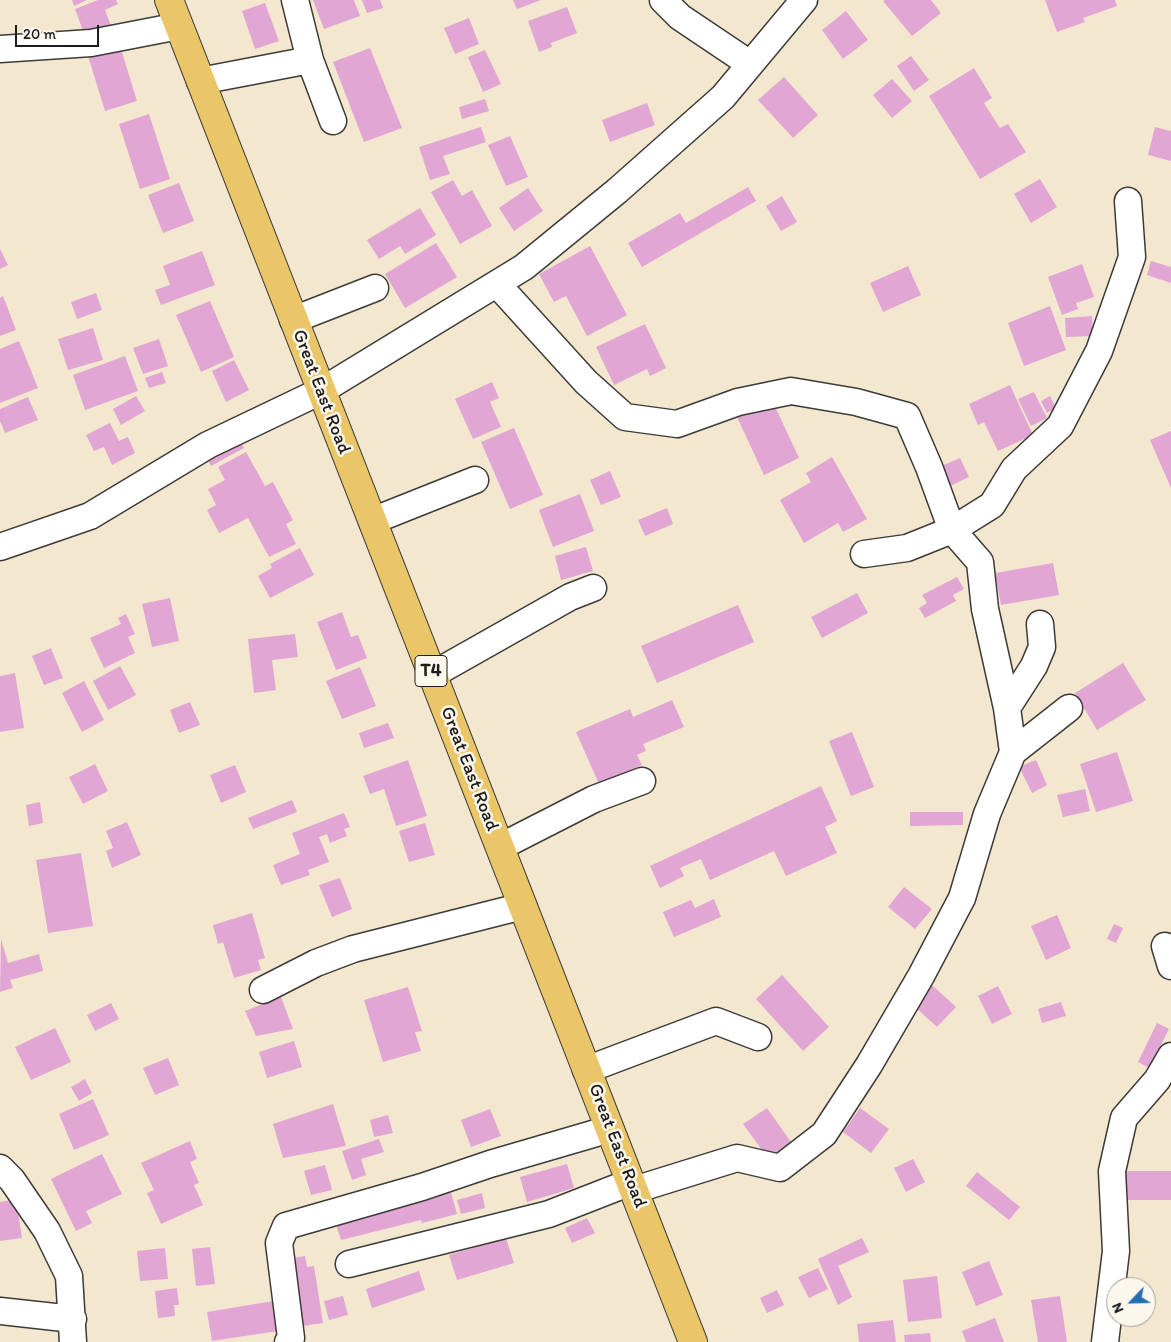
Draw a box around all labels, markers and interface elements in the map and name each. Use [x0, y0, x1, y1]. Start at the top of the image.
scale bar [18, 15, 101, 47]
text: 20 m [23, 25, 56, 43]
street label: Great East Road [287, 326, 355, 458]
road number: T4 [415, 656, 447, 686]
street label: Great East Road [435, 703, 503, 835]
street label: Great East Road [583, 1080, 651, 1212]
north arrow [1106, 1277, 1156, 1327]
text: N [1108, 1300, 1127, 1316]

